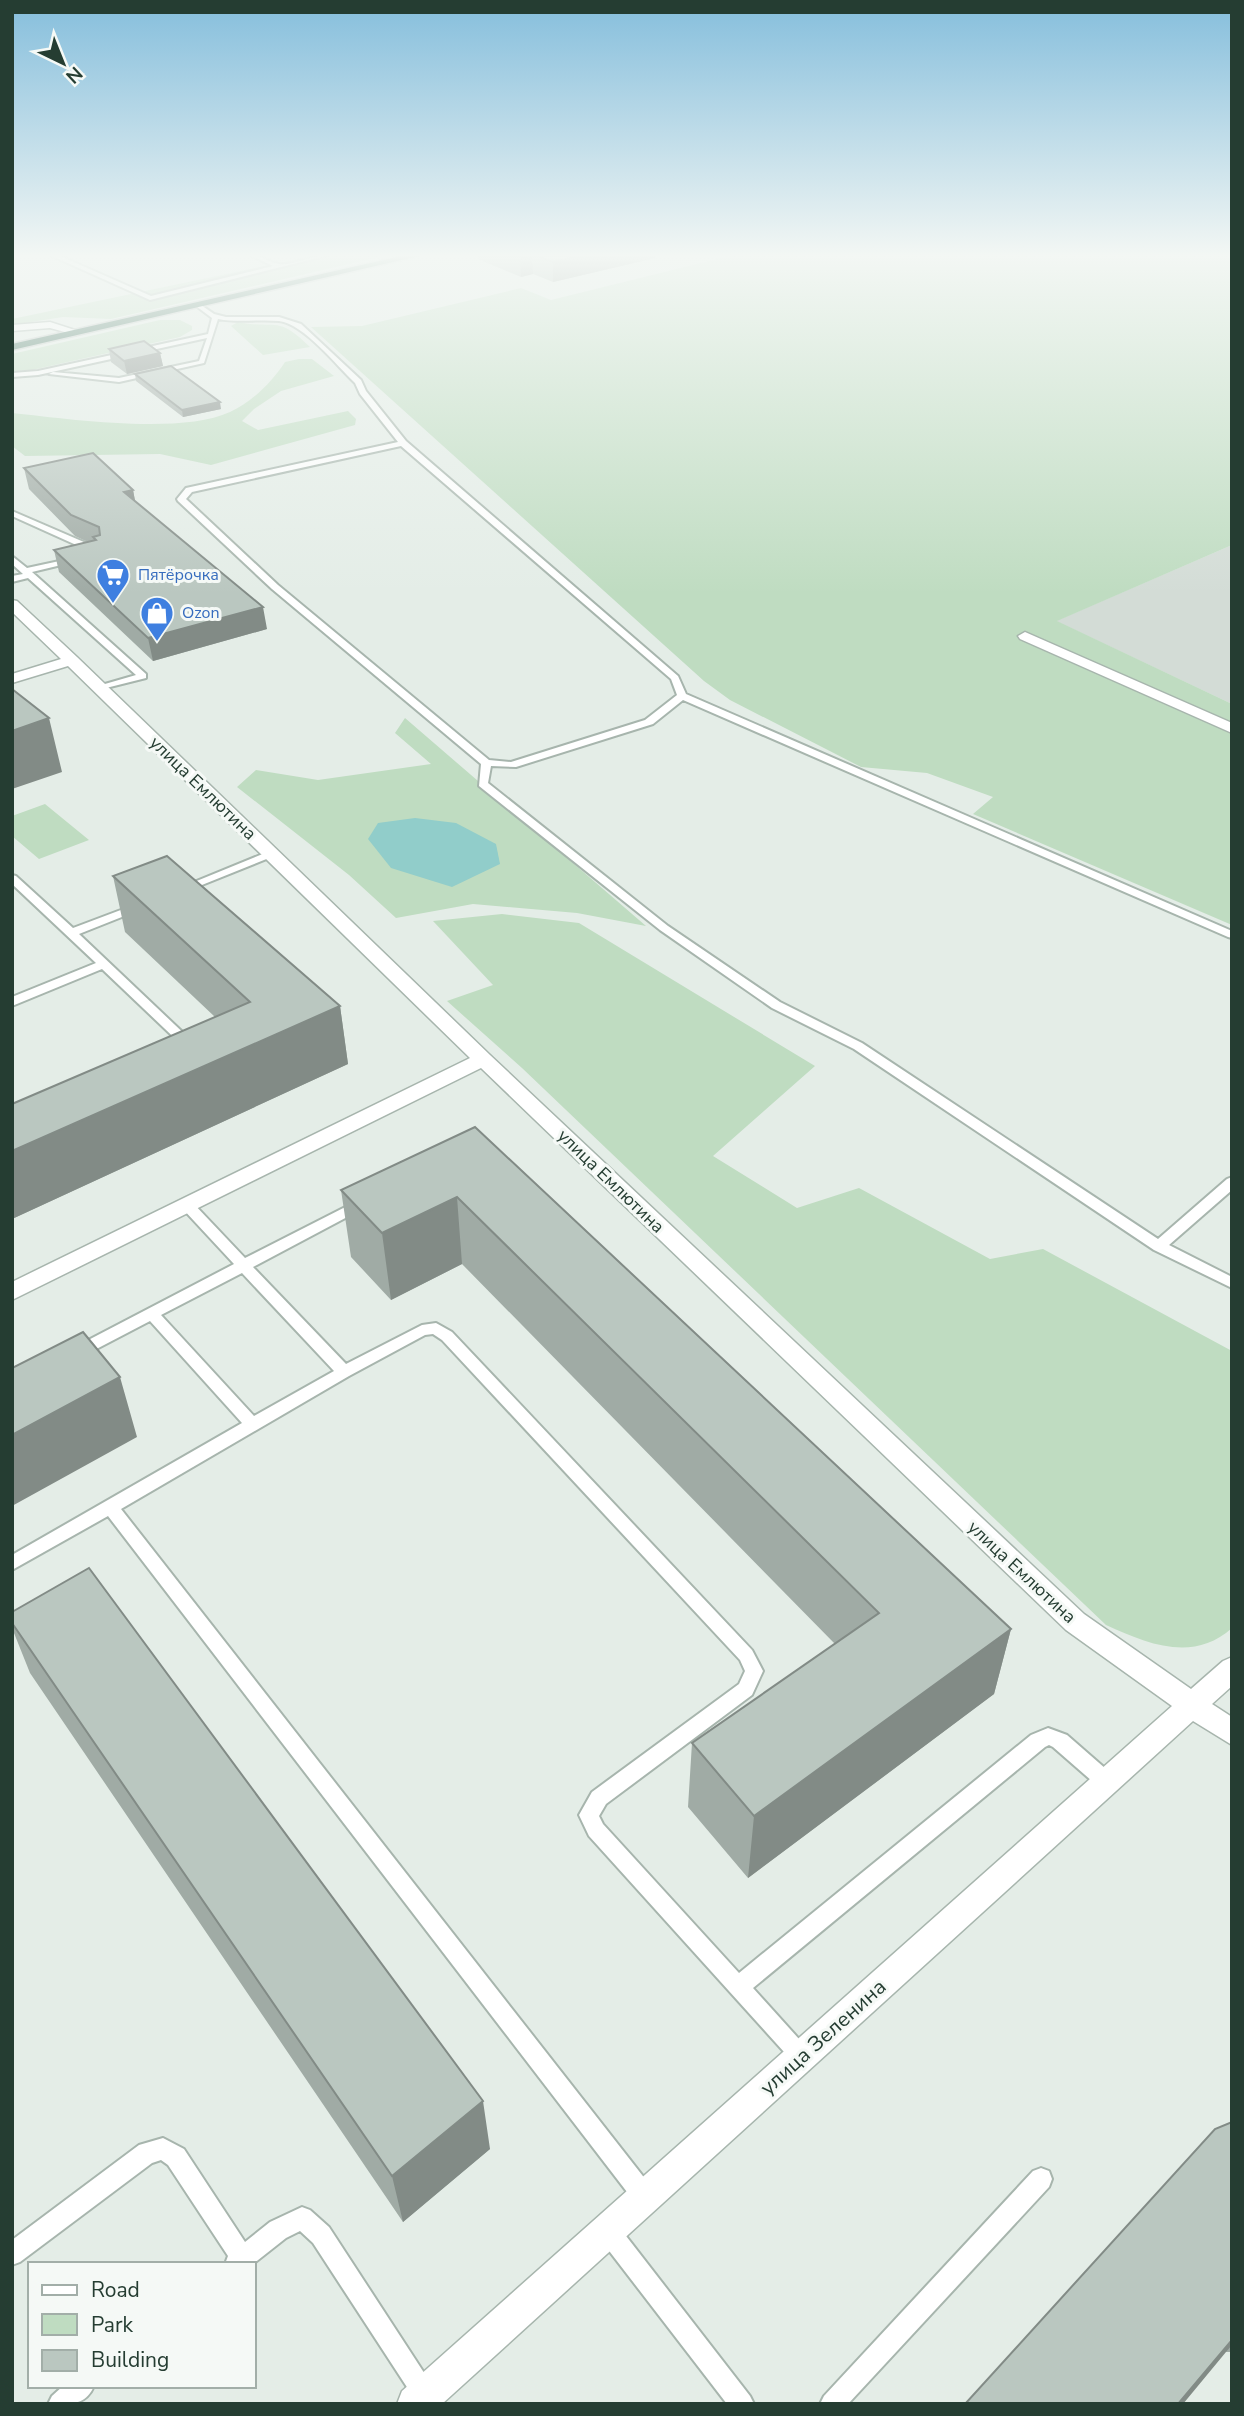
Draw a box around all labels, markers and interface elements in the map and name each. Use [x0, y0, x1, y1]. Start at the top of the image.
north arrow [28, 28, 98, 98]
text: N [60, 60, 88, 89]
supermarket icon: Пятёрочка [94, 556, 132, 605]
place label: Пятёрочка [138, 564, 219, 586]
shop icon: Ozon [138, 594, 176, 643]
place label: Ozon [182, 602, 220, 624]
street label: улица Емлютина [144, 731, 262, 845]
street label: улица Емлютина [552, 1124, 670, 1238]
street label: улица Емлютина [963, 1515, 1081, 1629]
street label: улица Зеленина [754, 1973, 892, 2101]
legend [28, 2262, 256, 2388]
text: Road [91, 2276, 140, 2304]
text: Park [91, 2311, 133, 2339]
text: Building [91, 2346, 169, 2374]

